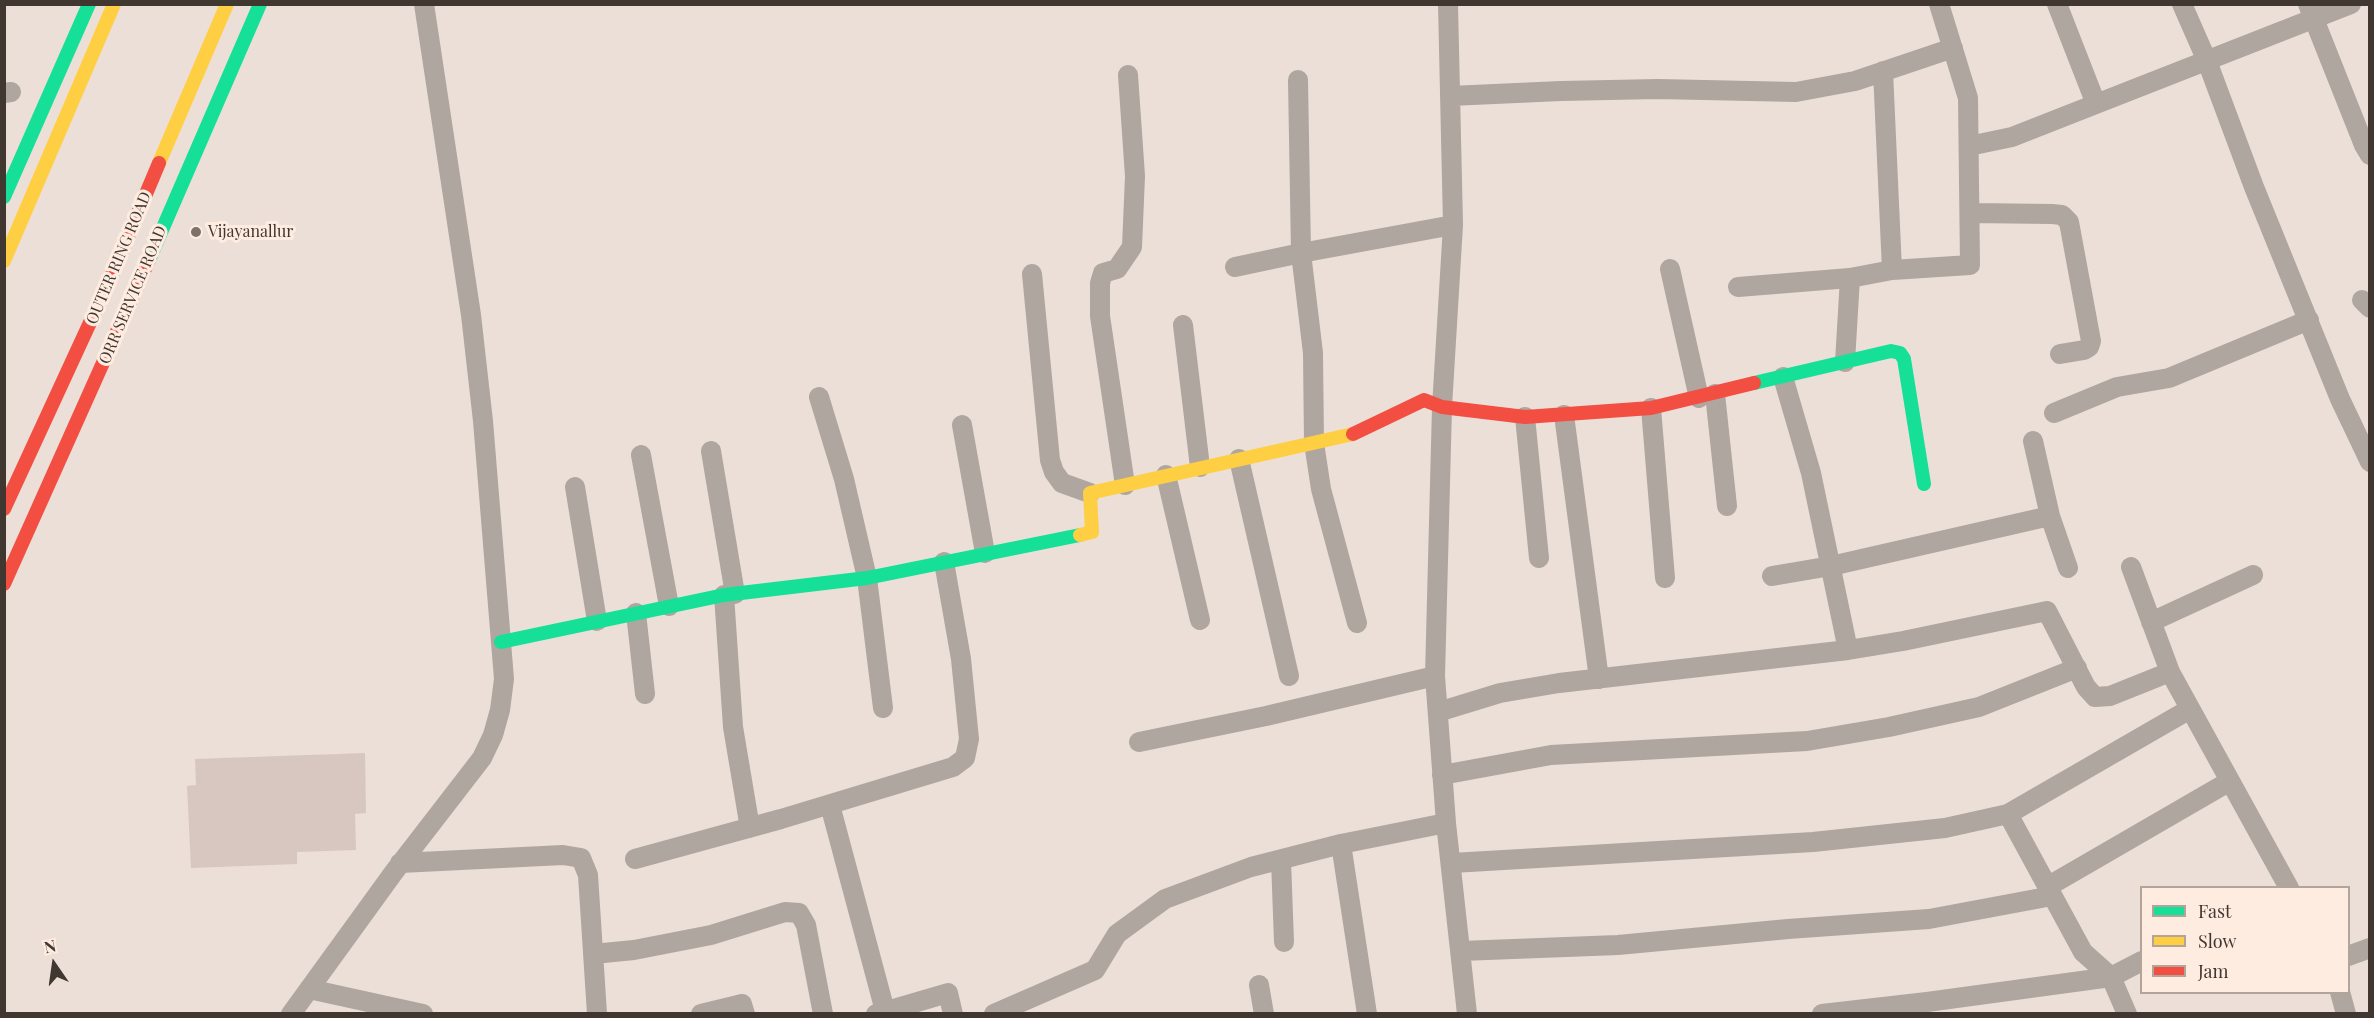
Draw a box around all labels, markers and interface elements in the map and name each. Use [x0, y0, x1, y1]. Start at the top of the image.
street label: OUTER RING ROAD [82, 189, 156, 327]
place label: Vijayanallur [208, 222, 293, 242]
street label: ORR SERVICE ROAD [95, 223, 171, 367]
marker: Vijayanallur [189, 225, 203, 239]
legend [2140, 886, 2350, 994]
text: Fast [2198, 899, 2231, 923]
text: Slow [2198, 929, 2236, 953]
north arrow [24, 934, 84, 994]
text: N [42, 934, 58, 958]
text: Jam [2198, 959, 2228, 983]

